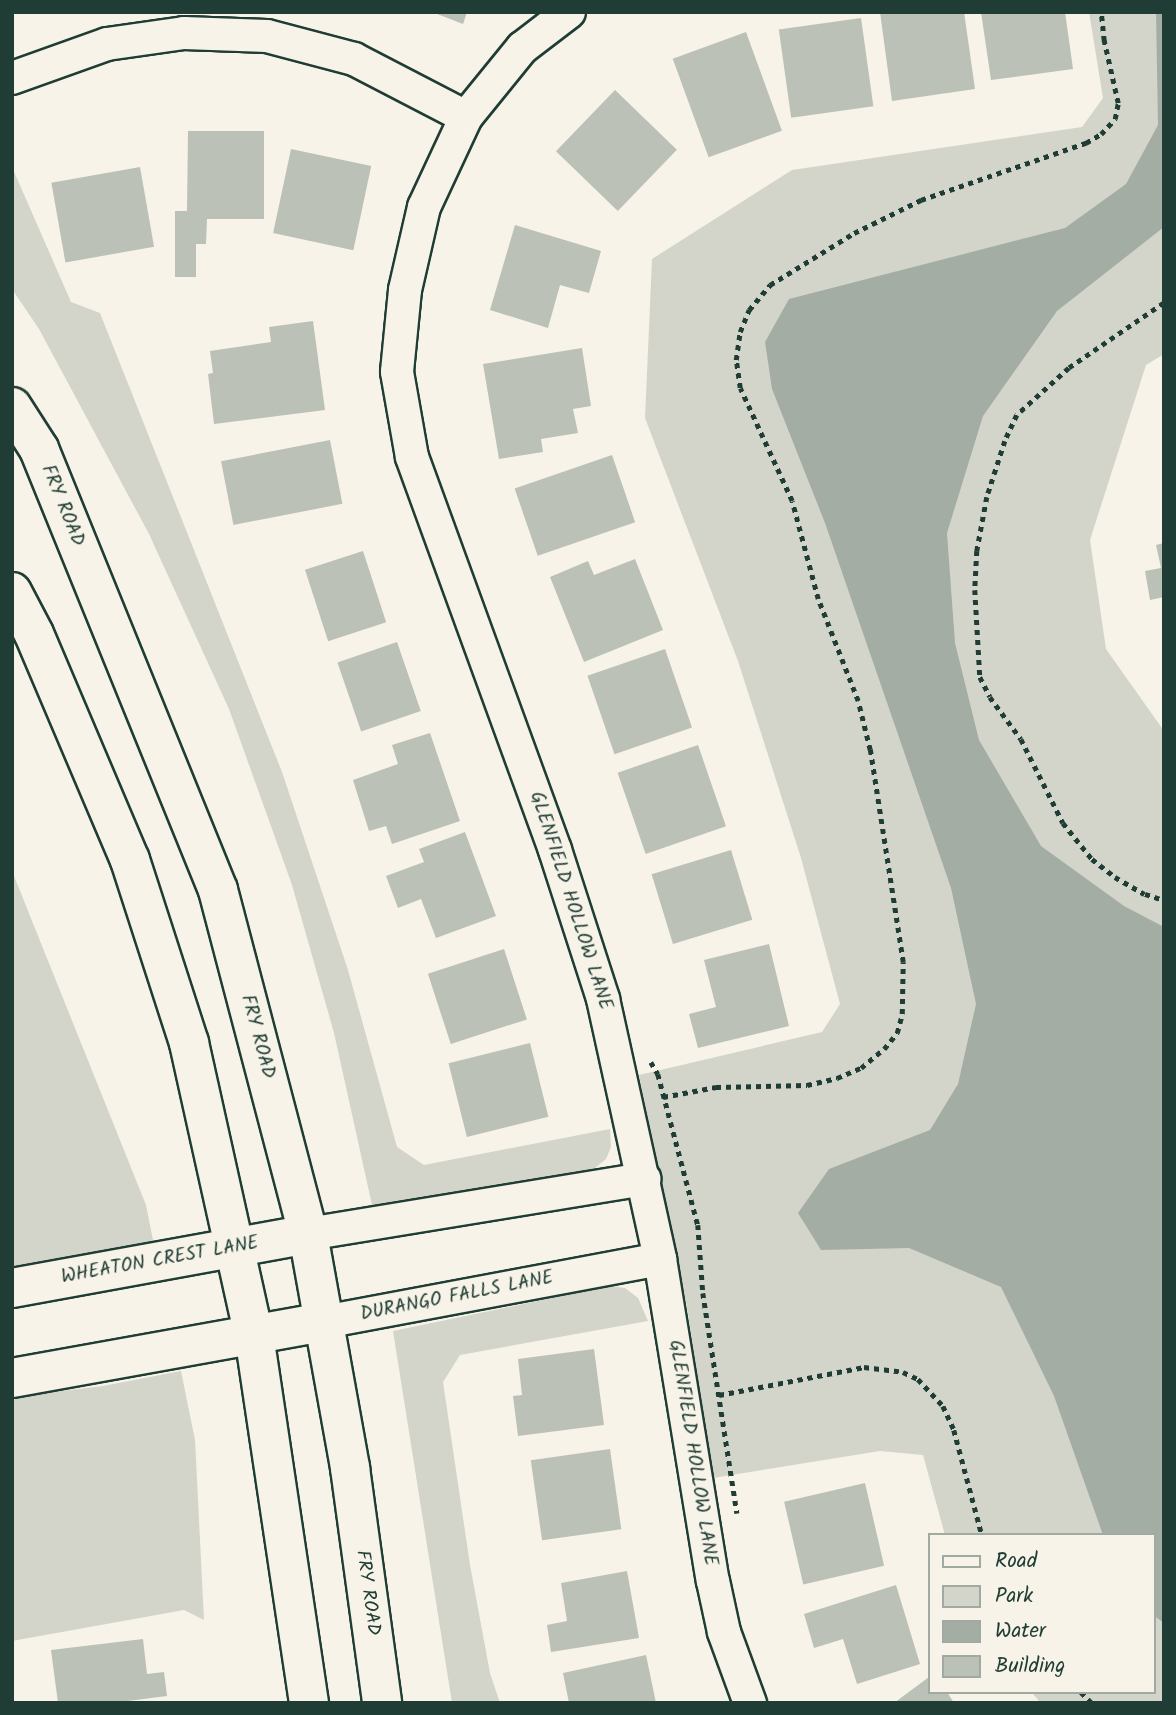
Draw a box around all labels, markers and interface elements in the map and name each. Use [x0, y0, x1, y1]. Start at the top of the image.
street label: FRY ROAD [35, 462, 89, 550]
street label: GLENFIELD HOLLOW LANE [524, 789, 616, 1013]
street label: FRY ROAD [235, 992, 279, 1082]
street label: WHEATON CREST LANE [60, 1232, 260, 1290]
street label: DURANGO FALLS LANE [359, 1267, 555, 1327]
street label: GLENFIELD HOLLOW LANE [663, 1338, 721, 1568]
legend [928, 1533, 1155, 1694]
text: Road [995, 1545, 1037, 1578]
street label: FRY ROAD [350, 1549, 384, 1637]
text: Park [995, 1580, 1033, 1613]
text: Water [995, 1615, 1046, 1648]
text: Building [995, 1650, 1065, 1683]

